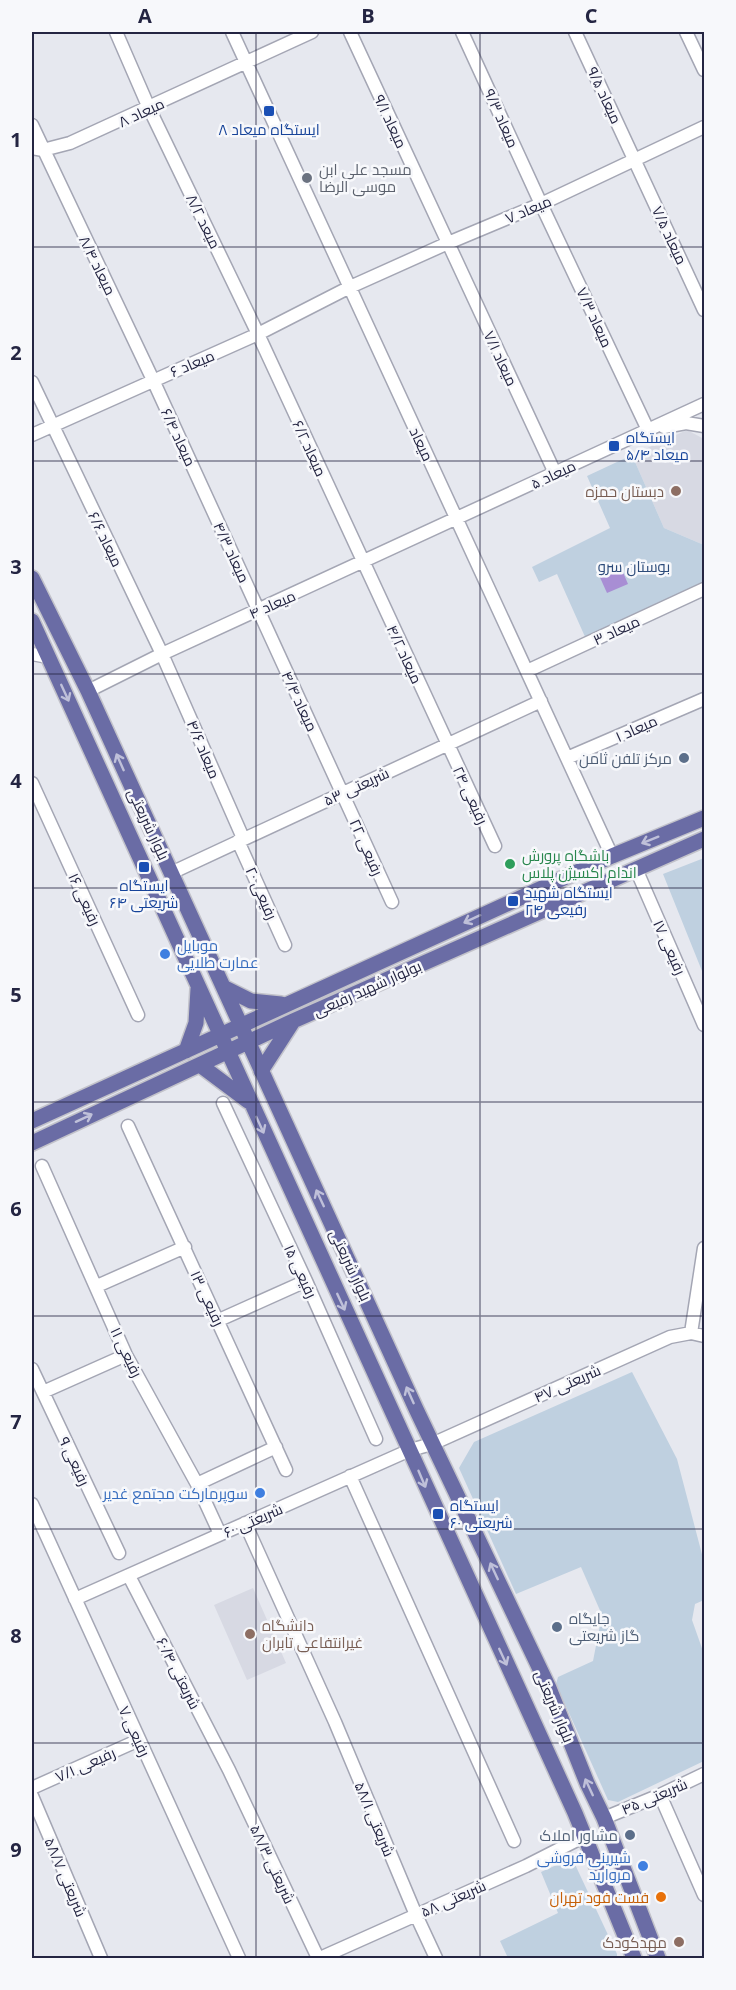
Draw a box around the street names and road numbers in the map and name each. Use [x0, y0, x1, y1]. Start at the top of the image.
street label: میعاد ۹/۵ [583, 63, 627, 127]
street label: میعاد ۹/۳ [480, 85, 524, 151]
street label: میعاد ۹/۱ [370, 91, 412, 151]
street label: میعاد ۸ [115, 93, 167, 131]
street label: میعد ۸/۲ [182, 190, 226, 252]
street label: میعاد ۷ [502, 190, 554, 228]
street label: میعاد ۷/۵ [648, 203, 692, 267]
street label: میعاد ۸/۴ [75, 232, 121, 298]
street label: میعاد ۷/۳ [572, 284, 618, 350]
street label: میعاد ۷/۱ [480, 327, 522, 389]
street label: میعاد ۶ [167, 345, 217, 381]
street label: میعاد ۶/۴ [157, 405, 201, 469]
street label: میعاد ۶/۲ [288, 417, 332, 479]
street label: میعاد [405, 424, 439, 464]
street label: میعاد ۵ [527, 455, 579, 493]
street label: میعاد ۶/۶ [84, 508, 128, 570]
street label: میعاد ۴/۳ [209, 518, 255, 586]
street label: میعاد ۴ [245, 585, 299, 623]
street label: میعاد ۳ [589, 611, 643, 649]
street label: میعاد ۴/۲ [383, 621, 427, 687]
street label: میعاد ۴/۴ [277, 668, 323, 734]
street label: میعاد ۱ [612, 710, 660, 746]
street label: میعاد ۴/۶ [183, 717, 225, 781]
street label: شریعتی ۵۳ [320, 762, 392, 811]
street label: رفیعی ۲۴ [448, 763, 493, 828]
street label: بلوار شریعتی [123, 785, 174, 864]
street label: رفیعی ۲۲ [345, 816, 388, 879]
street label: رفیعی ۲۰ [241, 863, 282, 923]
street label: رفیعی ۱۶ [63, 869, 106, 929]
street label: رفیعی ۱۷ [648, 916, 691, 978]
street label: بولوار شهید رفیعی [310, 955, 425, 1022]
street label: بلوار شریعتی [325, 1226, 376, 1305]
street label: رفیعی ۱۵ [279, 1241, 322, 1301]
street label: رفیعی ۱۳ [186, 1267, 230, 1329]
street label: رفیعی ۱۱ [105, 1324, 148, 1381]
street label: شریعتی ۴۷ [530, 1359, 604, 1408]
street label: رفیعی ۹ [54, 1433, 95, 1489]
street label: شریعتی ۶۰ [220, 1498, 286, 1543]
street label: شریعتی ۶۰/۴ [151, 1634, 206, 1713]
street label: بلوار شریعتی [530, 1667, 579, 1746]
street label: رفیعی ۷ [114, 1703, 155, 1760]
street label: رفیعی ۷/۱ [52, 1742, 119, 1787]
street label: شریعتی ۴۵ [618, 1773, 690, 1820]
street label: شریعتی ۵۸/۱ [349, 1779, 400, 1860]
street label: شریعتی ۵۸/۳ [245, 1821, 300, 1907]
street label: شریعتی ۵۸/۷ [39, 1834, 92, 1920]
street label: شریعتی ۵۸ [417, 1875, 489, 1922]

